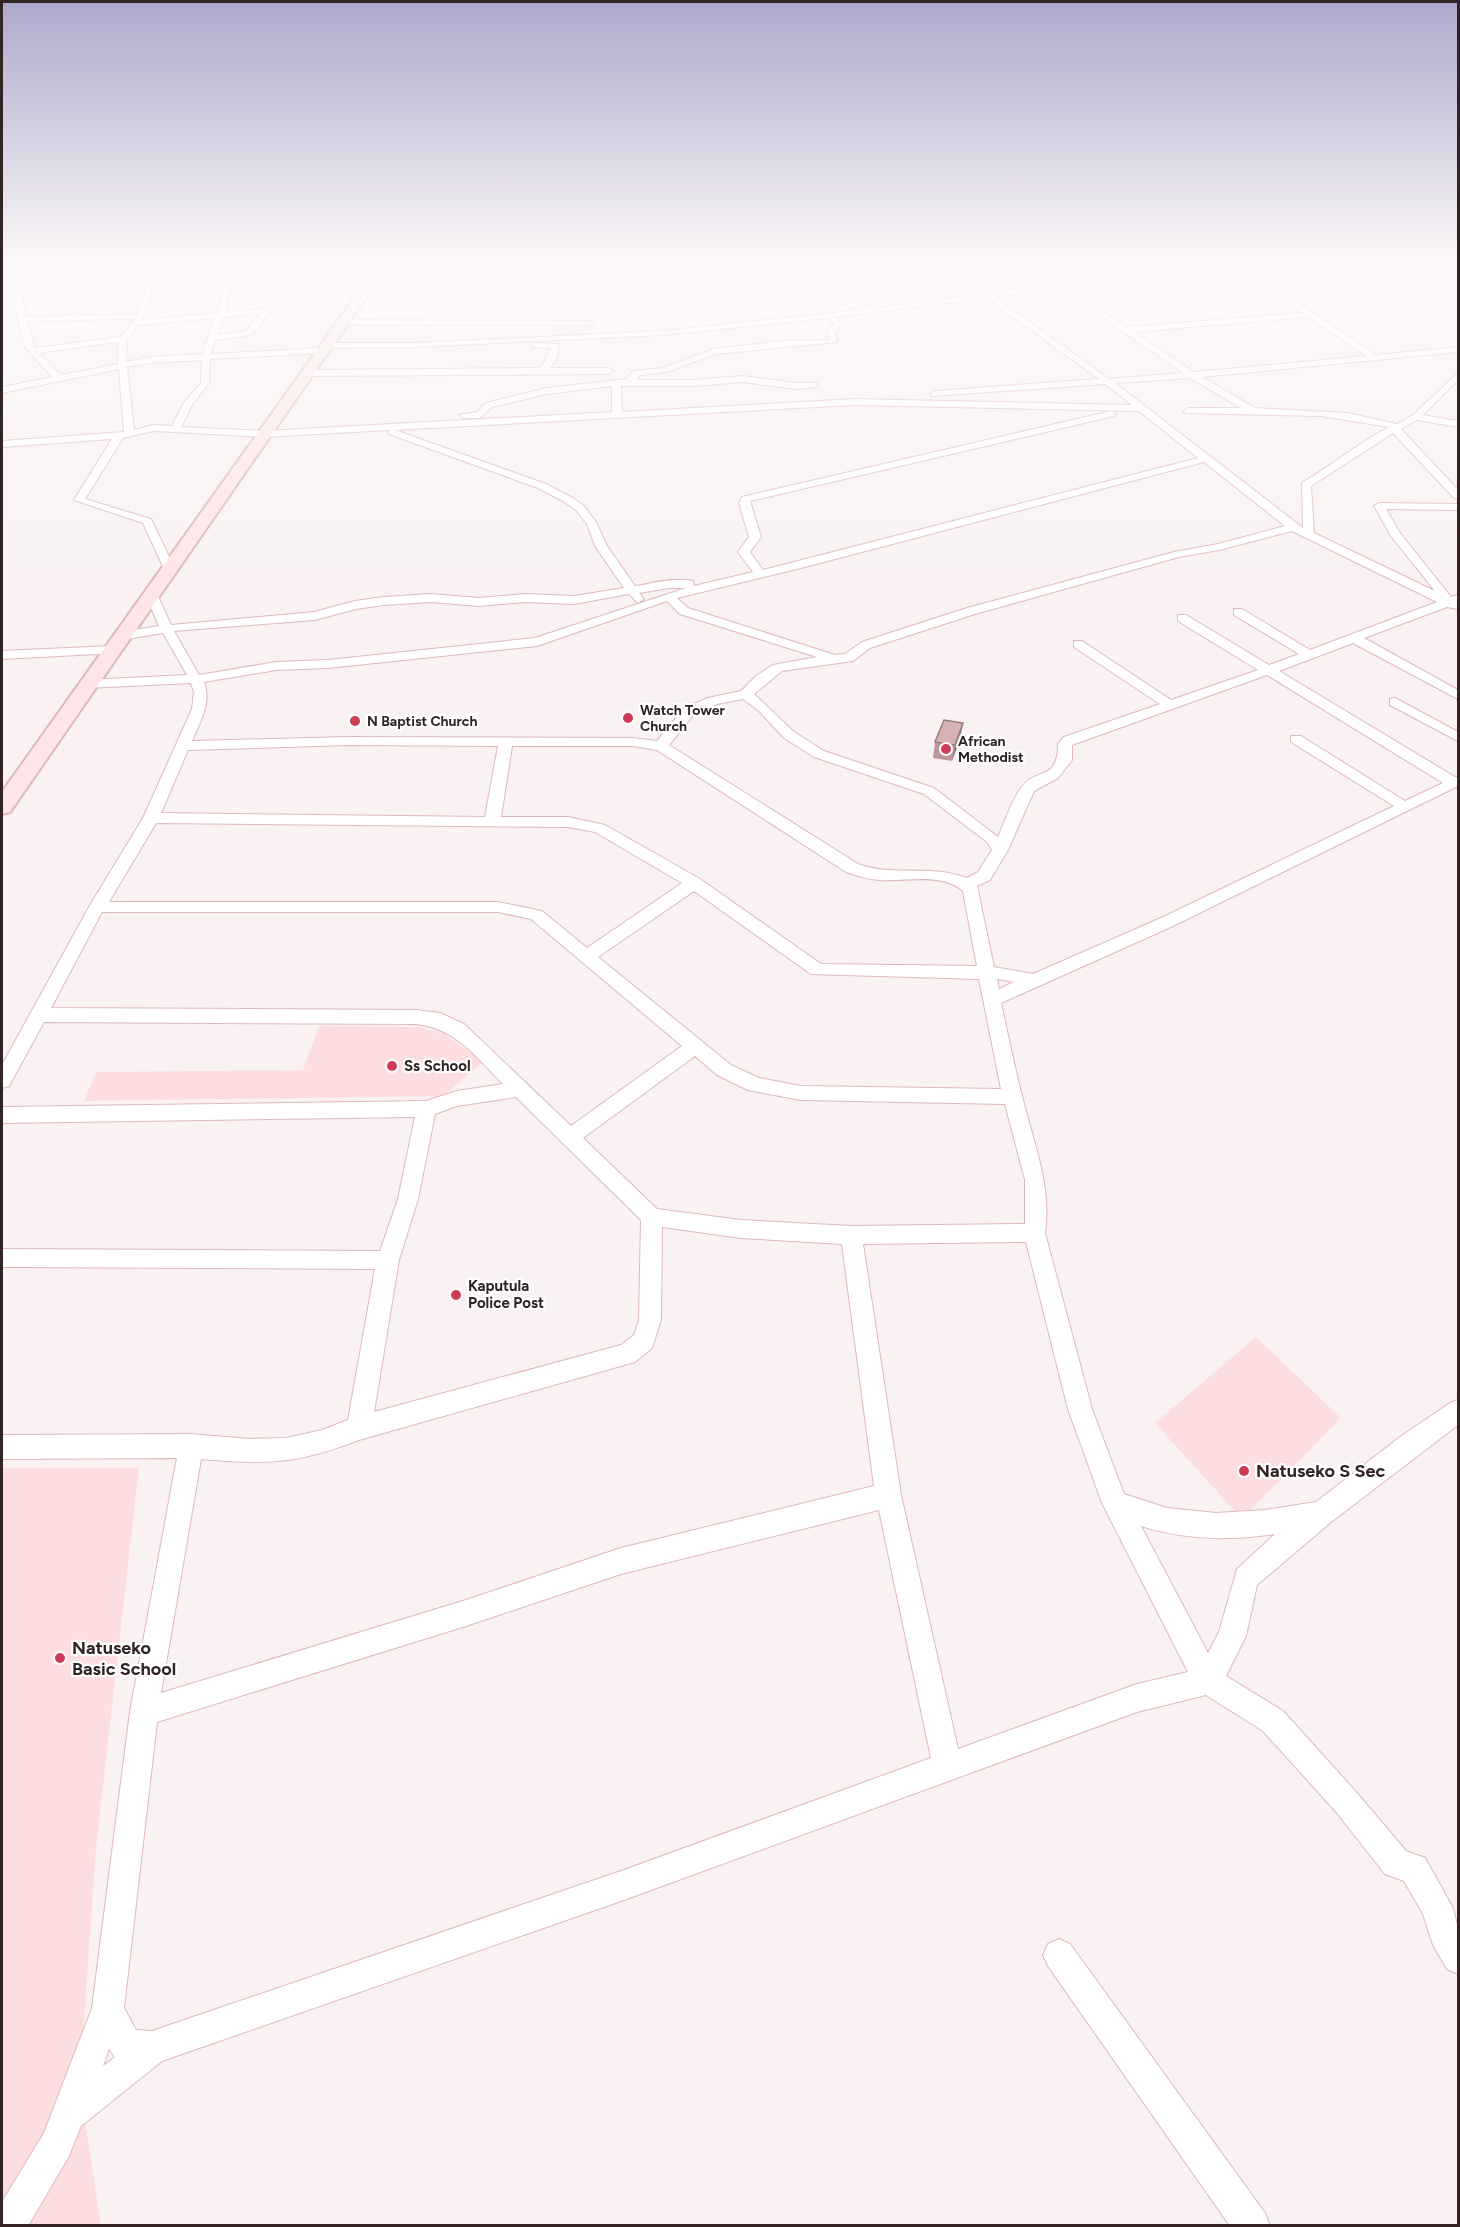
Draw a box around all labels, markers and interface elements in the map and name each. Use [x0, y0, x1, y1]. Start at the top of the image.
place label: Watch Tower Church [640, 702, 725, 735]
marker: Watch Tower Church [621, 711, 635, 725]
place label: N Baptist Church [367, 713, 477, 730]
marker: N Baptist Church [348, 714, 362, 728]
place label: African Methodist [958, 733, 1024, 766]
marker: African Methodist [939, 742, 953, 756]
place label: Ss School [404, 1057, 471, 1075]
marker: Ss School [385, 1059, 399, 1073]
place label: Kaputula Police Post [468, 1277, 544, 1312]
marker: Kaputula Police Post [449, 1288, 463, 1302]
place label: Natuseko S Sec [1256, 1460, 1385, 1482]
marker: Natuseko S Sec [1237, 1464, 1251, 1478]
place label: Natuseko Basic School [72, 1637, 176, 1680]
marker: Natuseko Basic School [53, 1651, 67, 1665]

